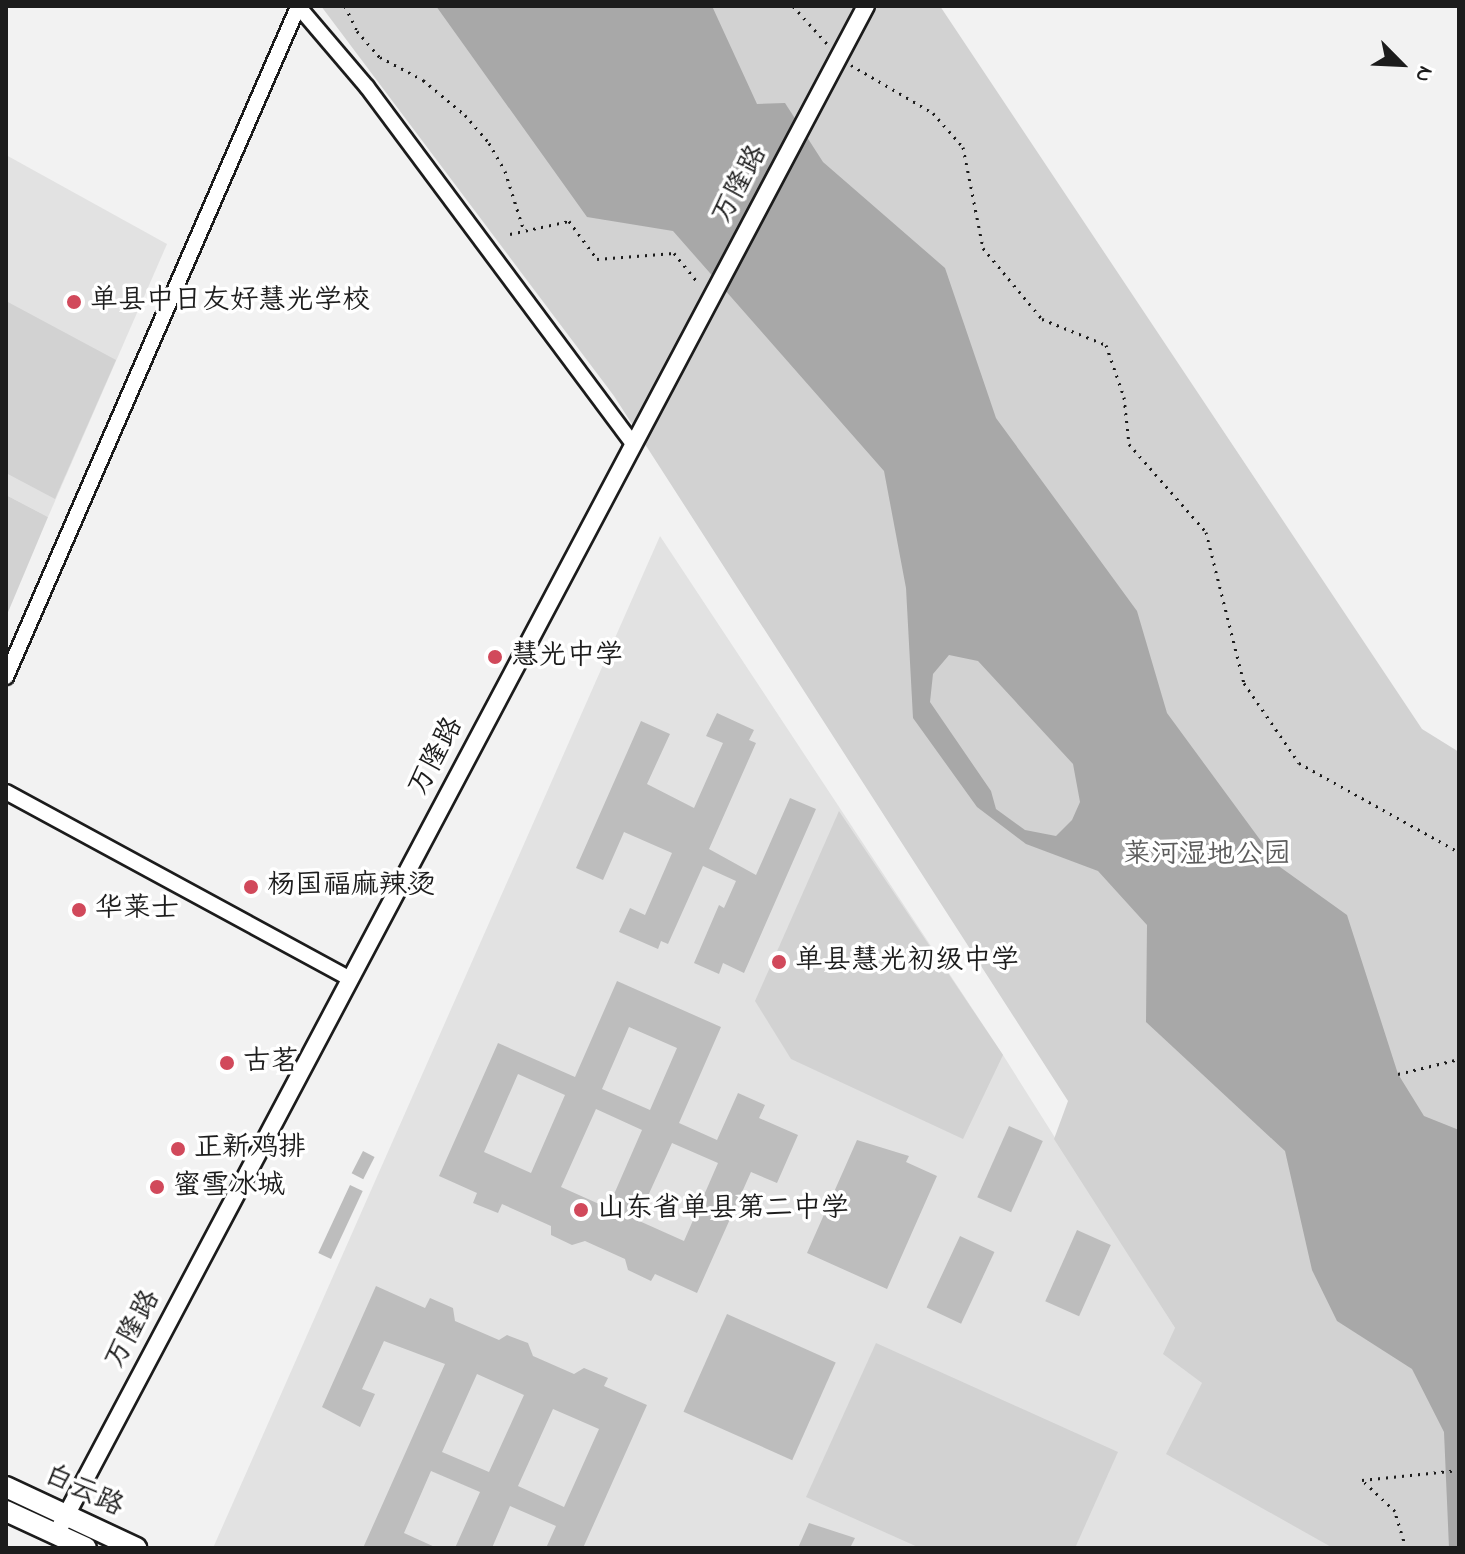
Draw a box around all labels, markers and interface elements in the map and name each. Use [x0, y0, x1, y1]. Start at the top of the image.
north arrow [1361, 24, 1441, 104]
text: N [1405, 60, 1441, 87]
street label: 万隆路 [706, 140, 776, 230]
place label: 单县中日友好慧光学校 [90, 285, 370, 319]
marker: 单县中日友好慧光学校 [65, 293, 83, 311]
place label: 慧光中学 [511, 640, 623, 674]
marker: 慧光中学 [486, 648, 504, 666]
street label: 万隆路 [402, 712, 472, 802]
park label: 莱河湿地公园 [1123, 839, 1291, 873]
place label: 杨国福麻辣烫 [267, 870, 435, 904]
marker: 杨国福麻辣烫 [242, 878, 260, 896]
place label: 华莱士 [95, 893, 179, 927]
marker: 华莱士 [70, 901, 88, 919]
place label: 单县慧光初级中学 [795, 945, 1019, 979]
marker: 单县慧光初级中学 [770, 953, 788, 971]
place label: 古茗 [243, 1046, 299, 1080]
marker: 古茗 [218, 1054, 236, 1072]
place label: 正新鸡排 [194, 1132, 306, 1166]
marker: 正新鸡排 [169, 1140, 187, 1158]
place label: 蜜雪冰城 [173, 1170, 285, 1204]
marker: 蜜雪冰城 [148, 1178, 166, 1196]
place label: 山东省单县第二中学 [597, 1193, 849, 1227]
marker: 山东省单县第二中学 [572, 1201, 590, 1219]
street label: 万隆路 [99, 1285, 169, 1375]
street label: 白云路 [38, 1459, 128, 1525]

